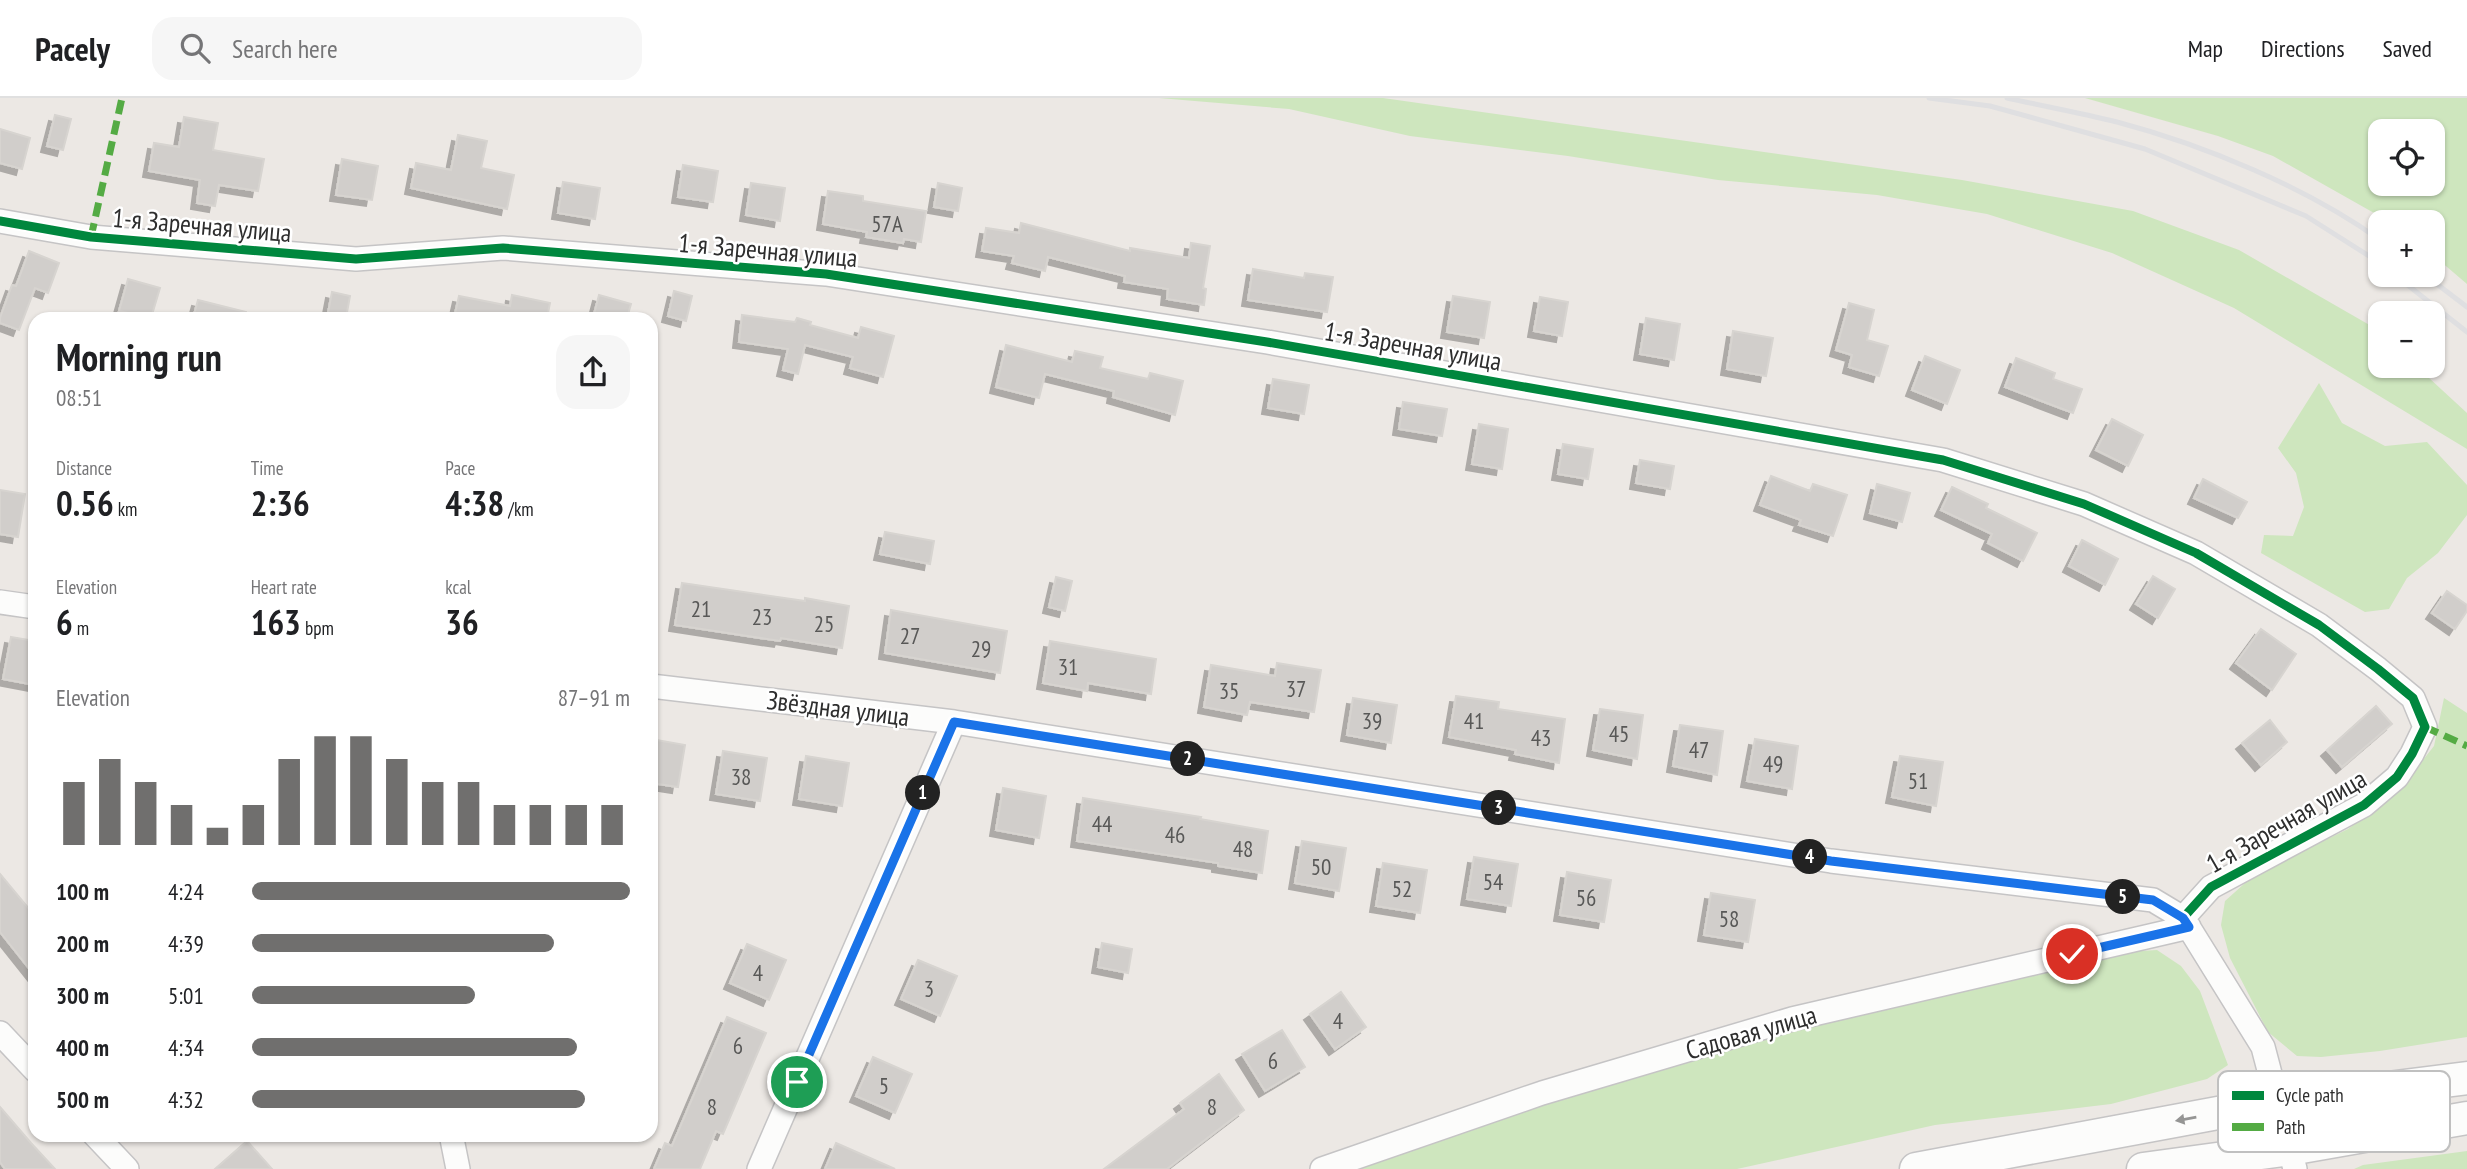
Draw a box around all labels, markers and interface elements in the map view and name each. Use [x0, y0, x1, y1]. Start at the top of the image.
search box [152, 17, 642, 80]
text: Pacely [35, 27, 110, 70]
icon: search [176, 29, 214, 67]
text: Search here [232, 32, 338, 65]
text: Map [2188, 33, 2223, 64]
text: Directions [2261, 33, 2345, 64]
text: Saved [2383, 33, 2432, 64]
map controls [2368, 119, 2445, 378]
button: locate [2368, 119, 2445, 196]
street label: 1-я Заречная улица [111, 201, 293, 249]
house number: 57А [871, 209, 903, 238]
button: + [2368, 210, 2445, 287]
street label: 1-я Заречная улица [677, 226, 859, 274]
button: − [2368, 301, 2445, 378]
street label: 1-я Заречная улица [1322, 314, 1504, 378]
text: Morning run [56, 332, 222, 381]
button: share [556, 335, 630, 409]
text: 08:51 [56, 383, 102, 412]
text: Distance [56, 456, 112, 480]
text: Time [251, 456, 284, 480]
text: Pace [445, 456, 475, 480]
text: 0.56 [56, 480, 114, 526]
text: 2:36 [251, 480, 310, 526]
text: 4:38 [445, 480, 504, 526]
text: km [114, 497, 137, 521]
text: /km [504, 497, 534, 521]
text: Elevation [56, 575, 117, 599]
text: Heart rate [251, 575, 317, 599]
text: kcal [445, 575, 471, 599]
house number: 21 [691, 594, 711, 623]
text: 6 [56, 599, 73, 645]
text: 163 [251, 599, 301, 645]
text: 36 [445, 599, 479, 645]
house number: 23 [752, 602, 772, 631]
house number: 25 [814, 609, 834, 638]
text: m [73, 616, 89, 640]
text: bpm [301, 616, 334, 640]
house number: 27 [900, 621, 920, 650]
house number: 29 [971, 634, 991, 663]
house number: 31 [1058, 652, 1078, 681]
house number: 37 [1286, 674, 1306, 703]
house number: 35 [1219, 676, 1239, 705]
text: Elevation [56, 683, 130, 712]
text: 87–91 m [558, 683, 630, 712]
street label: Звёздная улица [765, 683, 911, 733]
house number: 39 [1362, 706, 1382, 735]
house number: 41 [1464, 706, 1484, 735]
house number: 45 [1609, 719, 1629, 748]
house number: 43 [1531, 723, 1551, 752]
house number: 47 [1689, 735, 1709, 764]
pin: 2 [1170, 742, 1206, 776]
text: 2 [1183, 746, 1192, 770]
house number: 49 [1763, 749, 1783, 778]
house number: 38 [731, 762, 751, 791]
street label: 1-я Заречная улица [2200, 762, 2372, 880]
house number: 51 [1908, 766, 1928, 795]
pin: 1 [906, 776, 940, 810]
text: 1 [918, 780, 927, 804]
pin: 3 [1482, 790, 1516, 826]
text: 3 [1494, 795, 1503, 819]
house number: 44 [1092, 809, 1112, 838]
house number: 46 [1165, 820, 1185, 849]
house number: 48 [1233, 834, 1253, 863]
pin: 4 [1792, 840, 1828, 874]
text: 4 [1805, 844, 1814, 868]
house number: 50 [1311, 852, 1331, 881]
house number: 54 [1483, 867, 1503, 896]
house number: 52 [1392, 874, 1412, 903]
text: 100 m [56, 877, 109, 906]
text: 4:24 [168, 877, 204, 906]
pin: 5 [2106, 880, 2140, 914]
house number: 56 [1576, 883, 1596, 912]
text: 5 [2118, 884, 2127, 908]
house number: 58 [1719, 904, 1739, 933]
pin [2042, 924, 2102, 984]
text: 200 m [56, 929, 109, 958]
text: 4:39 [168, 929, 204, 958]
icon: check [2053, 935, 2091, 973]
house number: 4 [753, 958, 763, 987]
house number: 3 [924, 974, 934, 1003]
text: 300 m [56, 981, 109, 1010]
text: 5:01 [168, 981, 204, 1010]
street label: Садовая улица [1682, 998, 1820, 1066]
house number: 4 [1333, 1006, 1343, 1035]
house number: 6 [733, 1031, 743, 1060]
text: 400 m [56, 1033, 109, 1062]
text: 4:34 [168, 1033, 204, 1062]
house number: 6 [1268, 1046, 1278, 1075]
pin [767, 1052, 827, 1112]
icon: arrive [778, 1063, 816, 1101]
house number: 5 [879, 1071, 889, 1100]
legend [2218, 1071, 2450, 1152]
text: Cycle path [2276, 1083, 2344, 1107]
text: 500 m [56, 1085, 109, 1114]
text: 4:32 [168, 1085, 204, 1114]
house number: 8 [707, 1092, 717, 1121]
house number: 8 [1207, 1092, 1217, 1121]
one-way arrow [2175, 1114, 2197, 1125]
text: Path [2276, 1115, 2305, 1139]

